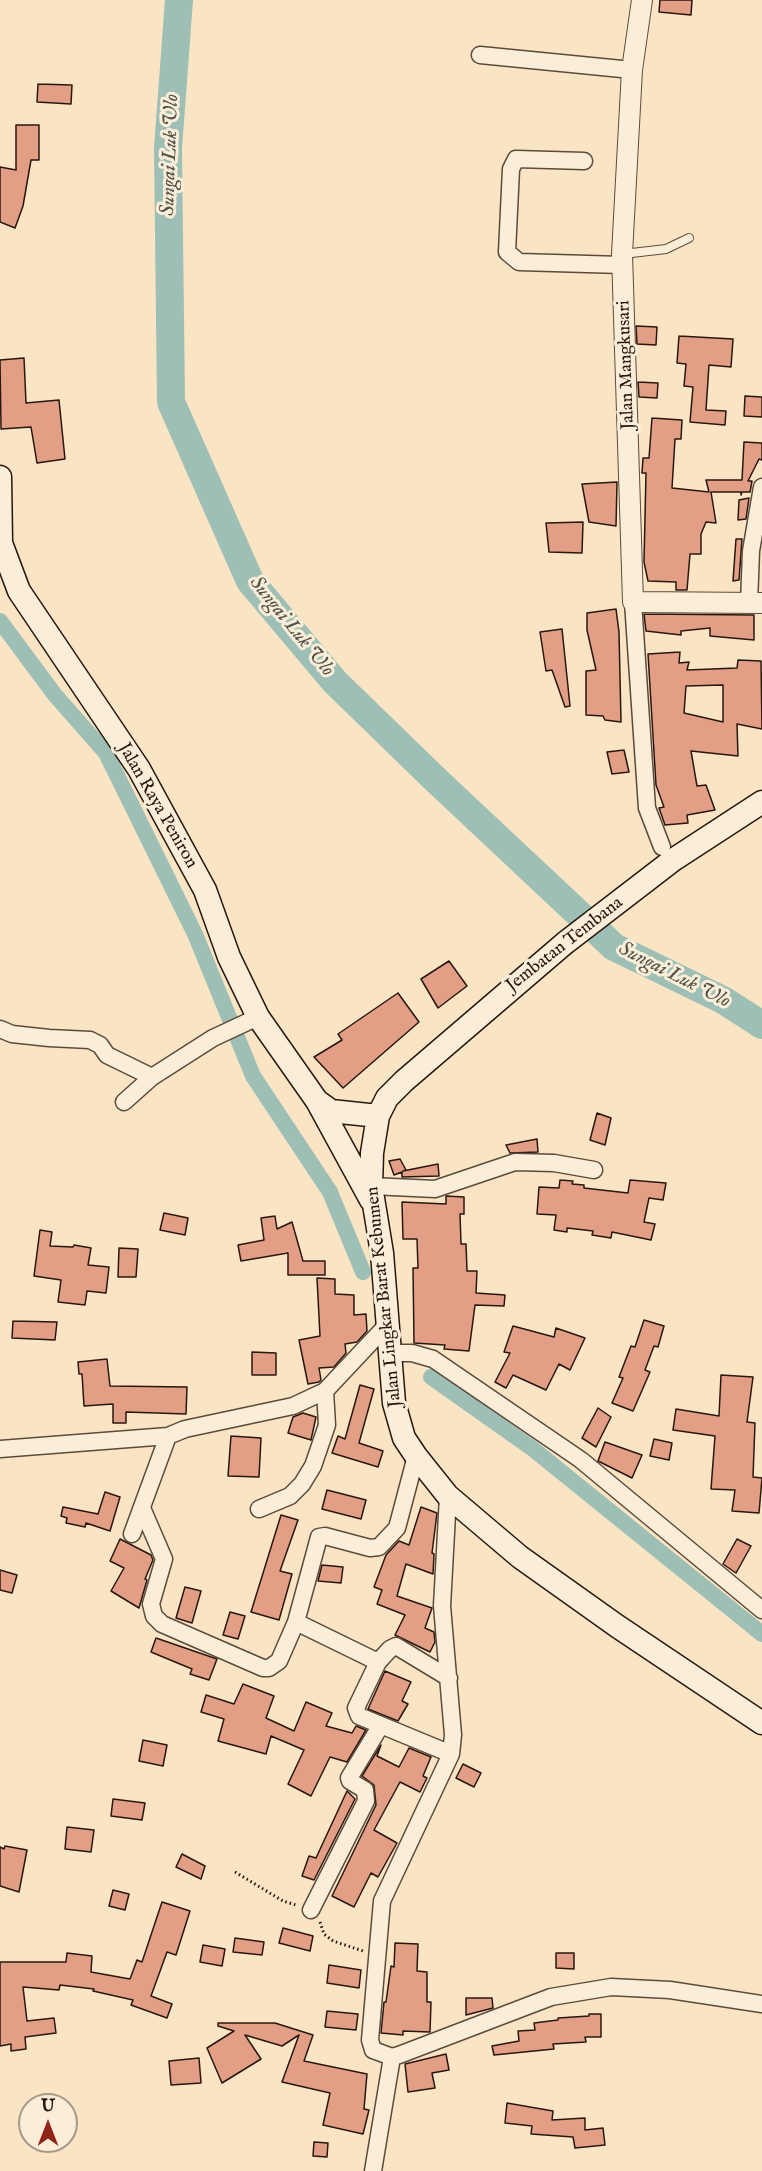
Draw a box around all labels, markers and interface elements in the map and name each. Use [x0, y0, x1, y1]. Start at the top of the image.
water label: Sungai Luk Ulo [157, 94, 185, 216]
street label: Jalan Mangkusari [614, 300, 640, 430]
water label: Sungai Luk Ulo [243, 572, 339, 682]
street label: Jalan Raya Peniron [112, 739, 202, 873]
street label: Jembatan Tembana [502, 893, 628, 997]
water label: Sungai Luk Ulo [614, 938, 734, 1014]
street label: Jalan Lingkar Barat Kebumen [363, 1186, 407, 1408]
north arrow [18, 2093, 78, 2153]
text: U [41, 2097, 55, 2117]

